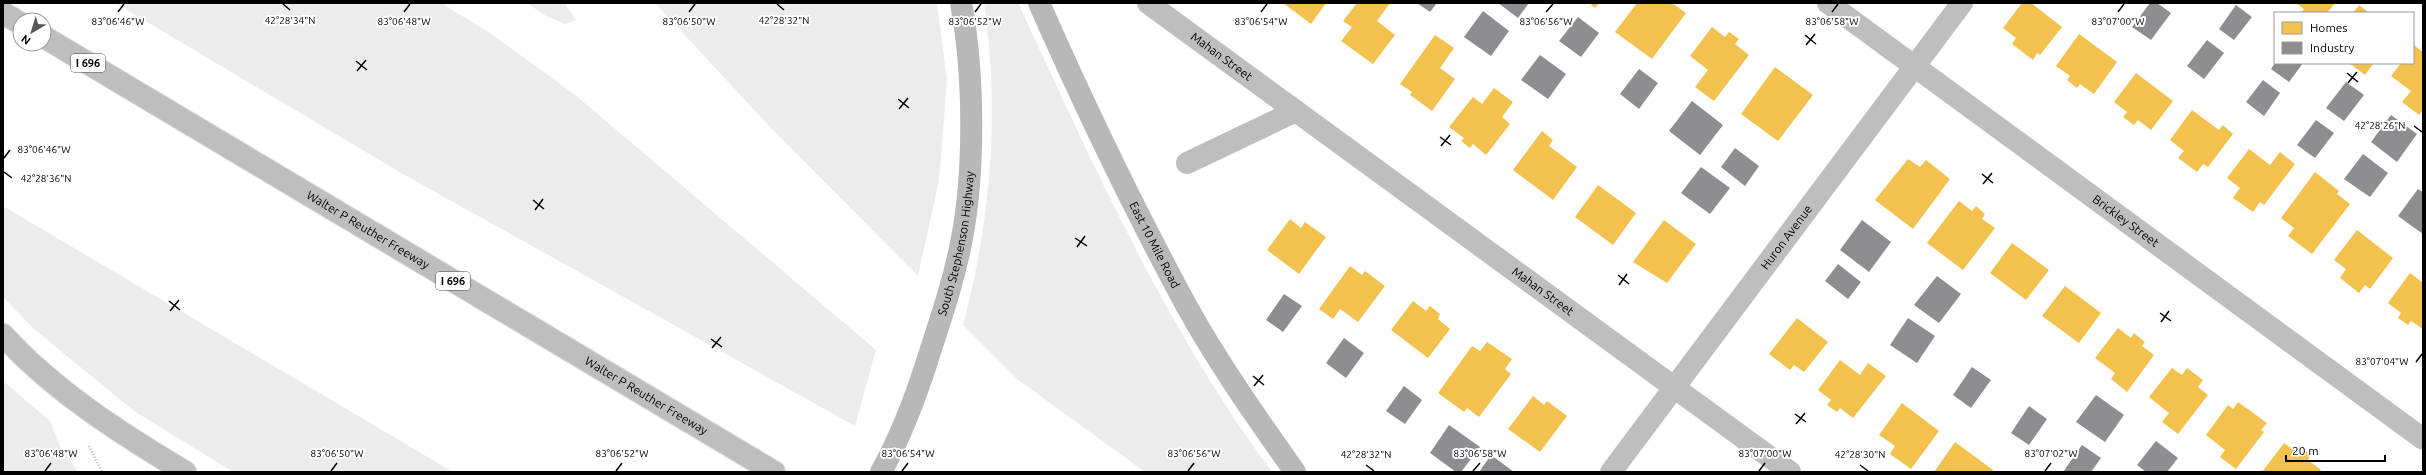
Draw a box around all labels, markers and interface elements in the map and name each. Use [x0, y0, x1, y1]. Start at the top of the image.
north arrow [12, 12, 52, 52]
legend [2274, 12, 2414, 64]
text: 42°28'34"N [265, 15, 315, 26]
text: 42°28'32"N [759, 15, 809, 26]
text: 83°06'46"W [92, 16, 144, 27]
text: 83°06'48"W [378, 16, 430, 27]
text: 83°06'50"W [663, 16, 715, 27]
text: 83°06'52"W [949, 16, 1001, 27]
text: 83°06'54"W [1235, 16, 1287, 27]
text: 83°06'56"W [1520, 16, 1572, 27]
text: 83°06'58"W [1806, 16, 1858, 27]
text: 83°07'00"W [2092, 16, 2144, 27]
text: Homes [2310, 21, 2348, 34]
street label: Mahan Street [1189, 30, 1255, 83]
text: N [19, 33, 33, 47]
text: Industry [2310, 41, 2355, 54]
road number: I 696 [71, 54, 105, 72]
text: 42°28'26"N [2355, 120, 2405, 131]
text: 83°06'46"W [18, 144, 70, 155]
street label: South Stephenson Highway [935, 170, 976, 317]
text: 42°28'36"N [21, 173, 71, 184]
street label: Walter P Reuther Freeway [304, 188, 432, 271]
street label: Brickley Street [2090, 192, 2162, 249]
street label: East 10 Mile Road [1127, 199, 1183, 290]
street label: Huron Avenue [1758, 202, 1814, 272]
street label: Mahan Street [1510, 264, 1577, 318]
road number: I 696 [436, 272, 470, 290]
street label: Walter P Reuther Freeway [583, 354, 710, 437]
text: 83°07'04"W [2356, 356, 2408, 367]
scale bar [2286, 437, 2385, 463]
text: 20 m [2292, 444, 2319, 457]
text: 83°06'48"W [25, 448, 77, 459]
text: 83°06'50"W [311, 448, 363, 459]
text: 83°06'52"W [596, 448, 648, 459]
text: 83°06'54"W [882, 448, 934, 459]
text: 83°06'56"W [1168, 448, 1220, 459]
text: 83°06'58"W [1454, 448, 1506, 459]
text: 83°07'00"W [1739, 448, 1791, 459]
text: 83°07'02"W [2025, 448, 2077, 459]
text: 42°28'32"N [1341, 449, 1391, 460]
text: 42°28'30"N [1835, 449, 1885, 460]

